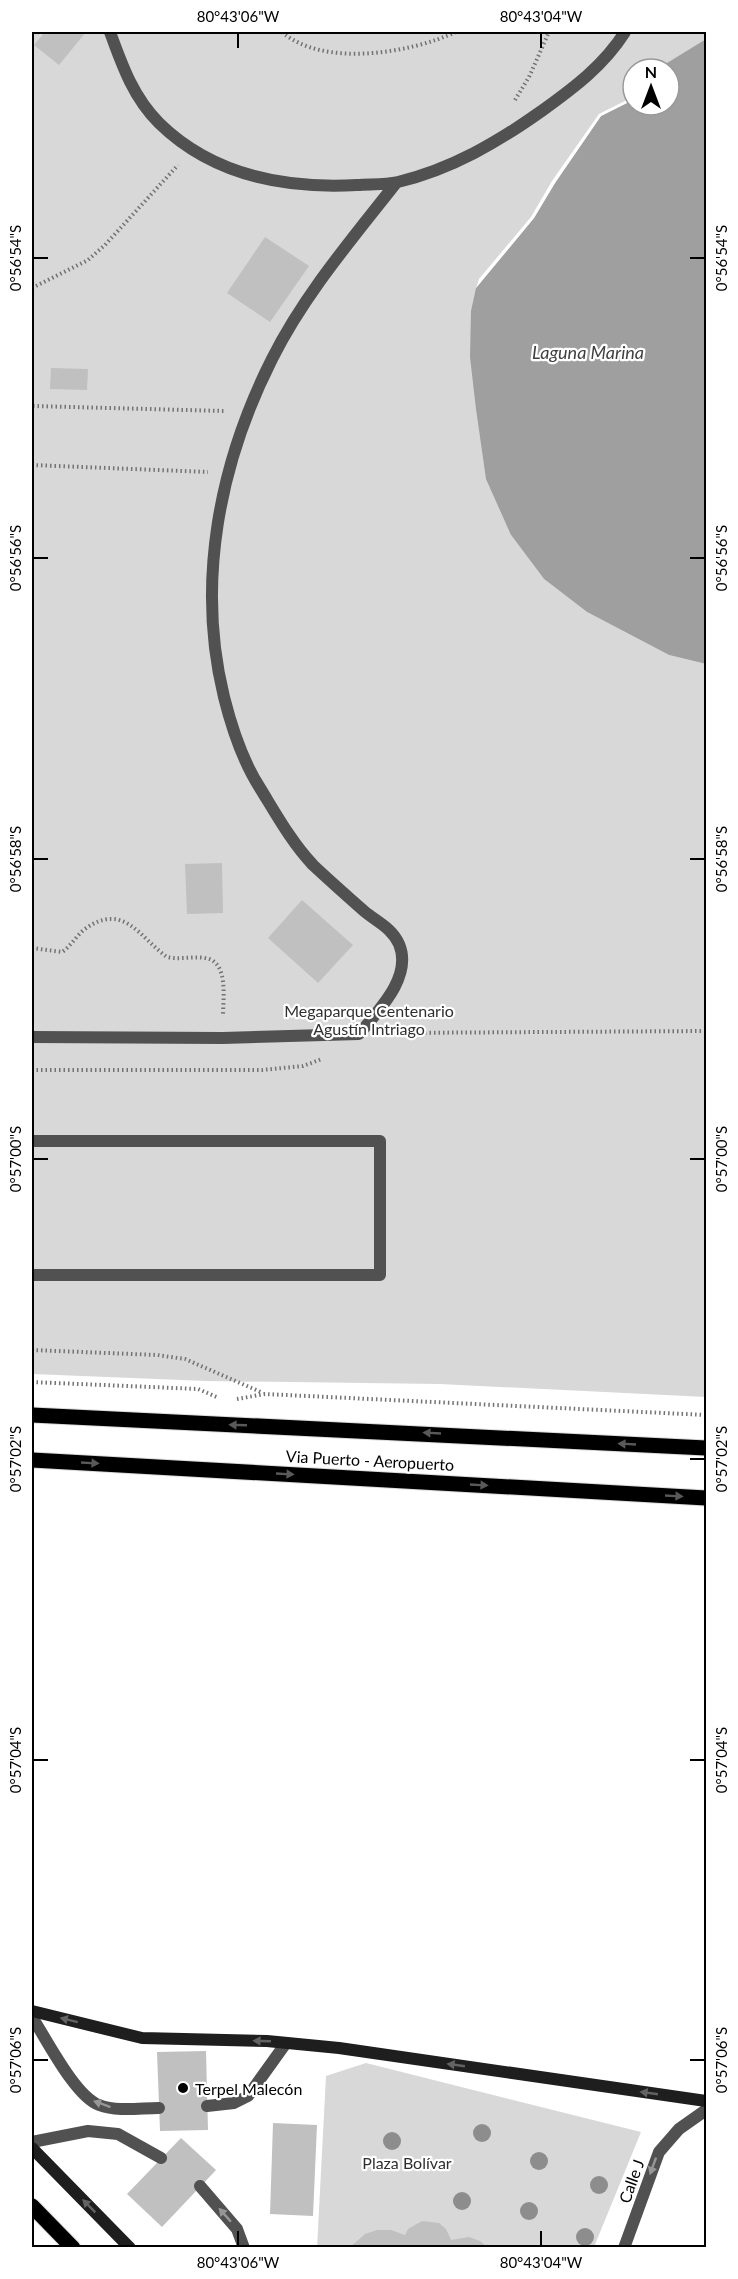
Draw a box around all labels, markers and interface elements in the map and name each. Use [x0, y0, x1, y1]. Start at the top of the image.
text: 80°43'06"W [197, 7, 280, 25]
text: 80°43'04"W [500, 7, 583, 25]
north arrow [621, 57, 681, 117]
text: N [645, 62, 657, 81]
text: 0°56'54"S [6, 225, 24, 291]
text: 0°56'54"S [712, 225, 730, 291]
water label: Laguna Marina [532, 341, 644, 363]
text: 0°56'56"S [6, 525, 24, 591]
text: 0°56'56"S [712, 525, 730, 591]
text: 0°56'58"S [6, 826, 24, 892]
text: 0°56'58"S [712, 826, 730, 892]
park label: Megaparque Centenario Agustín Intriago [284, 1001, 454, 1038]
text: 0°57'00"S [6, 1126, 24, 1192]
text: 0°57'00"S [712, 1126, 730, 1192]
one-way arrow [228, 1420, 247, 1430]
text: 0°57'02"S [6, 1426, 24, 1492]
text: 0°57'02"S [712, 1426, 730, 1492]
one-way arrow [423, 1429, 442, 1438]
one-way arrow [618, 1439, 637, 1448]
street label: Via Puerto - Aeropuerto [285, 1446, 455, 1474]
one-way arrow [80, 1458, 99, 1467]
one-way arrow [275, 1469, 294, 1478]
one-way arrow [470, 1480, 489, 1489]
one-way arrow [665, 1491, 684, 1500]
text: 0°57'04"S [6, 1727, 24, 1793]
text: 0°57'04"S [712, 1727, 730, 1793]
one-way arrow [60, 2015, 79, 2025]
text: 0°57'06"S [6, 2027, 24, 2093]
text: 0°57'06"S [712, 2027, 730, 2093]
one-way arrow [253, 2037, 272, 2046]
one-way arrow [446, 2060, 465, 2069]
place label: Terpel Malecón [195, 2079, 302, 2098]
marker: Terpel Malecón [176, 2081, 190, 2095]
one-way arrow [639, 2088, 658, 2097]
one-way arrow [92, 2099, 110, 2109]
park label: Plaza Bolívar [362, 2153, 452, 2172]
street label: Calle J [614, 2157, 648, 2205]
one-way arrow [648, 2157, 658, 2175]
one-way arrow [82, 2198, 96, 2213]
one-way arrow [219, 2207, 232, 2223]
text: 80°43'06"W [197, 2253, 280, 2271]
text: 80°43'04"W [500, 2253, 583, 2271]

